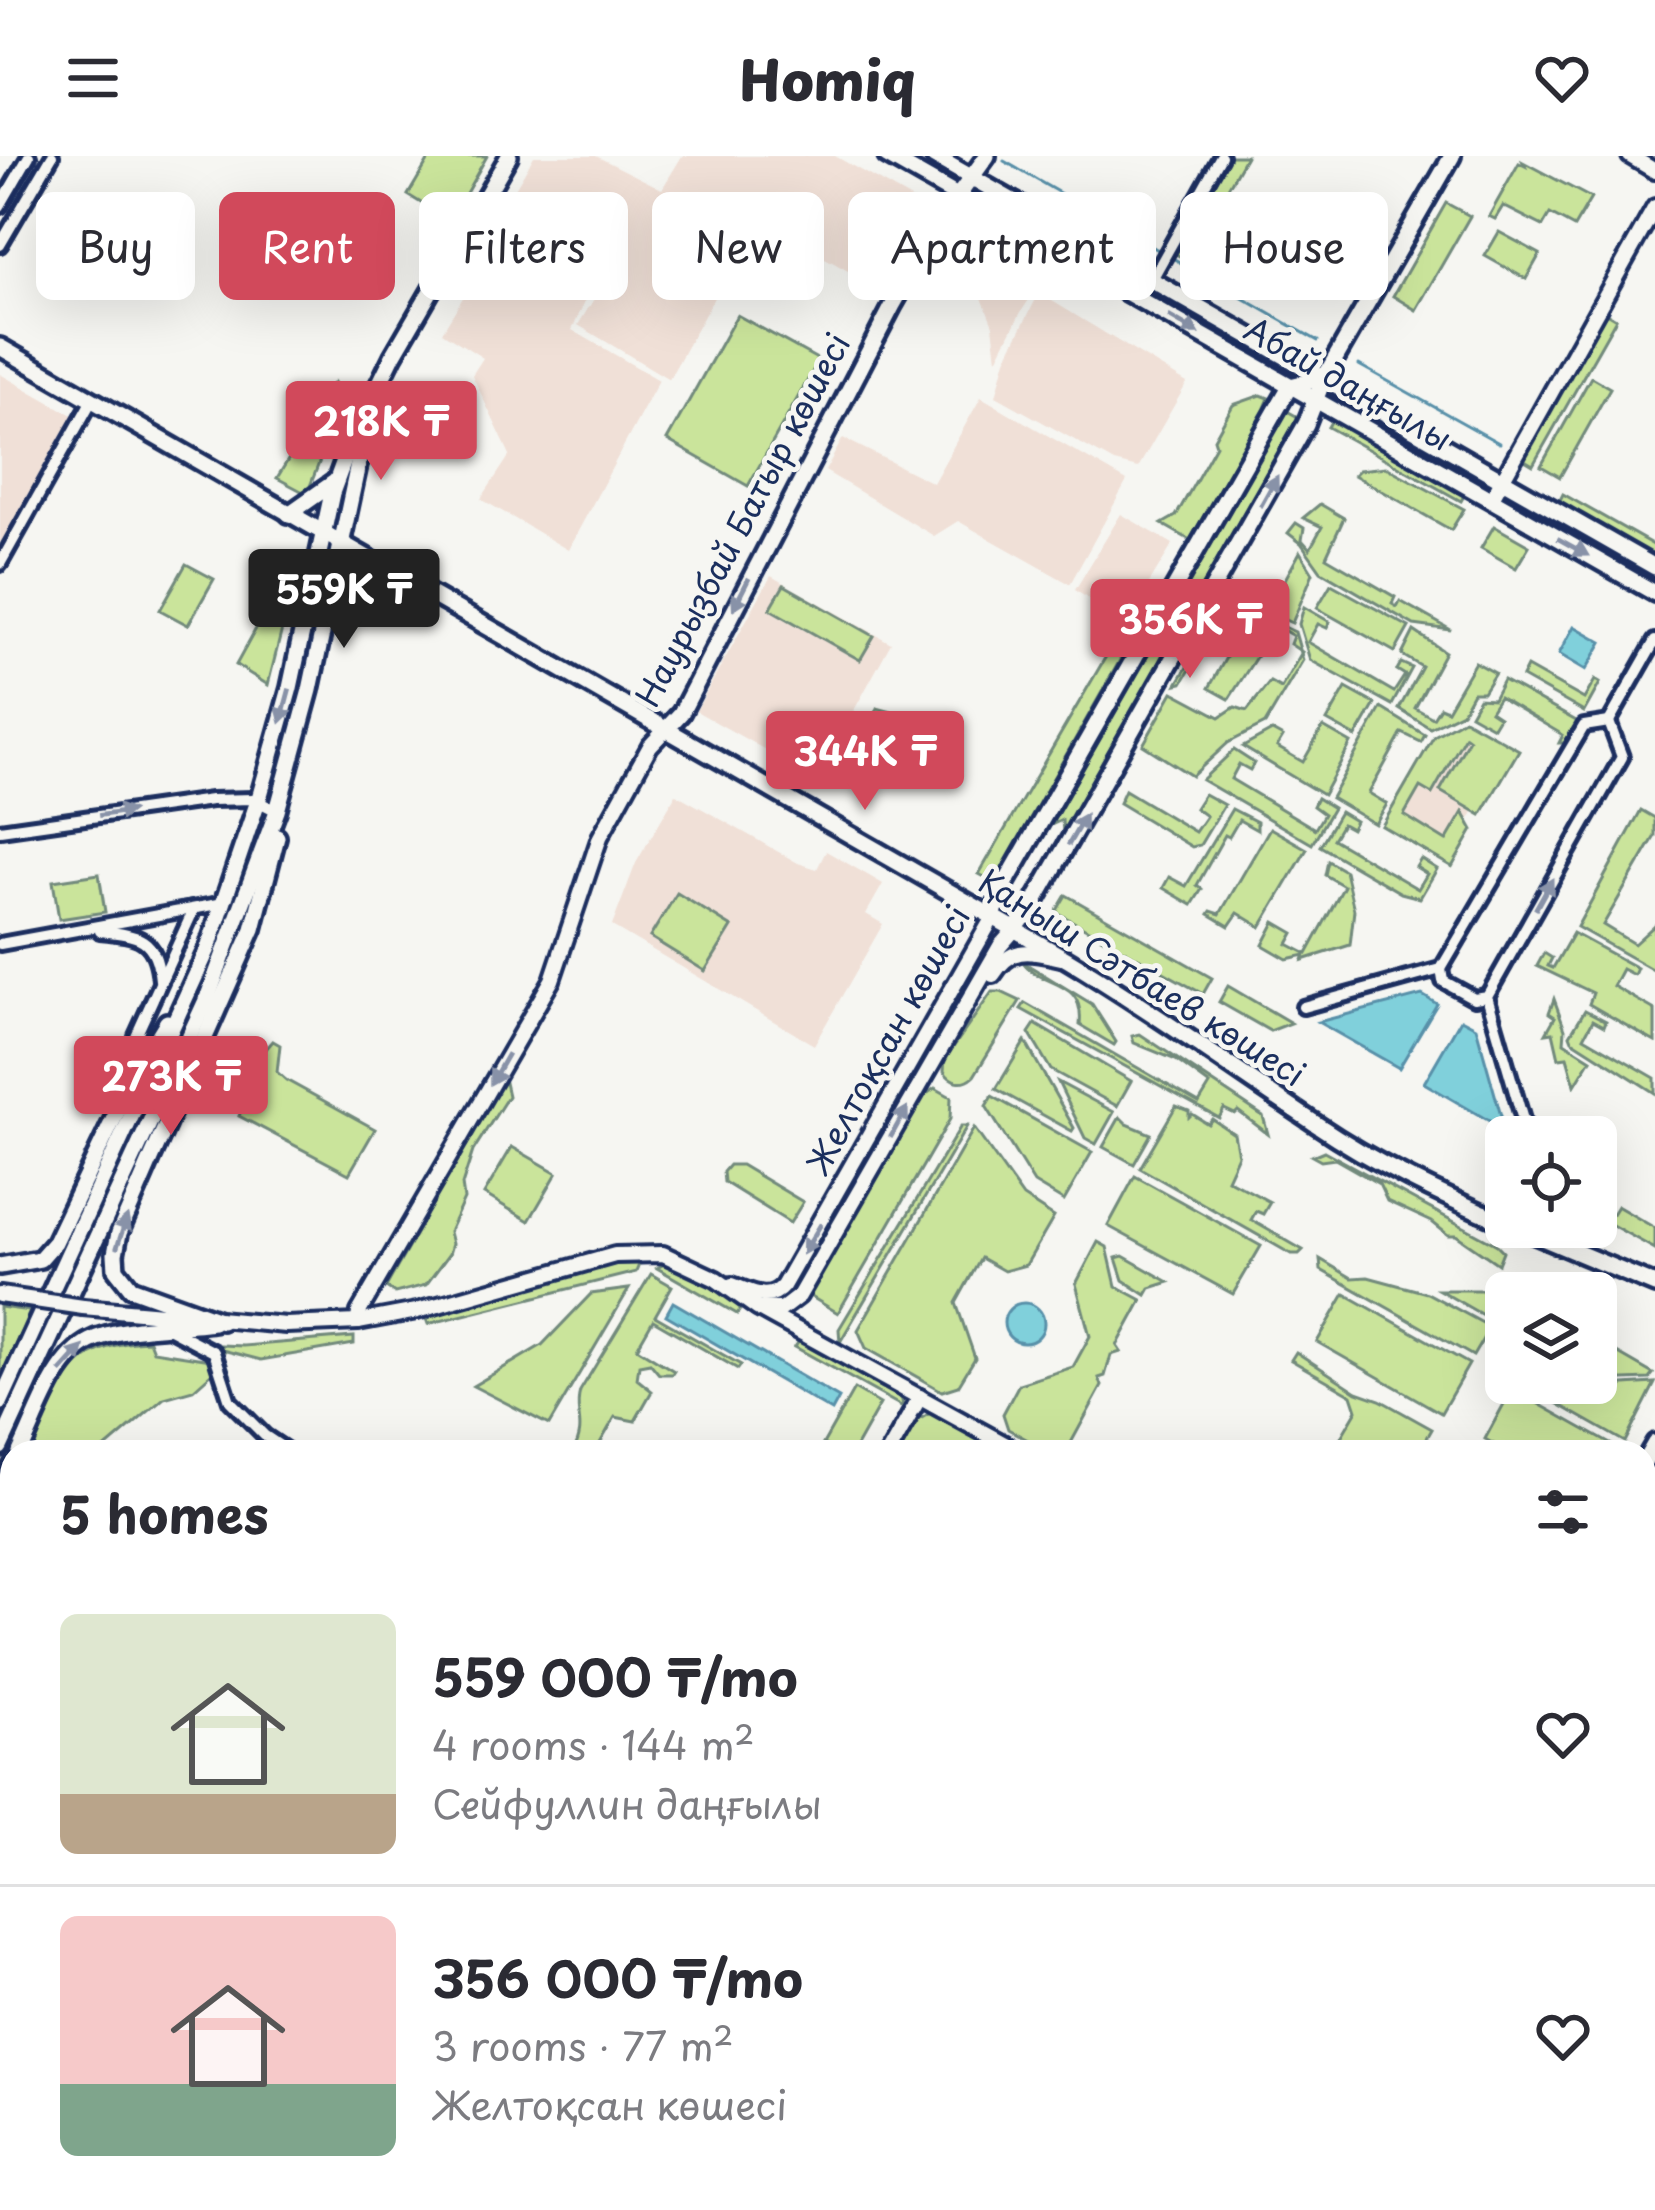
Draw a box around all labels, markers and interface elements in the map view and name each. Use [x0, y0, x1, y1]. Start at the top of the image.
text: Homiq [740, 38, 915, 119]
icon: menu [60, 45, 126, 111]
icon: heart [1529, 45, 1595, 111]
chip: Buy [36, 192, 195, 300]
chip: Rent [219, 192, 395, 300]
chip: Filters [419, 192, 628, 300]
chip: New [652, 192, 824, 300]
chip: Apartment [848, 192, 1156, 300]
chip: House [1180, 192, 1388, 300]
street label: Абай даңғылы [1236, 303, 1462, 462]
one-way arrow [1167, 314, 1201, 335]
street label: Наурызбай Батыр көшесі [621, 323, 861, 715]
pin: 218K ₸ [283, 381, 479, 483]
text: 218K ₸ [313, 390, 449, 449]
one-way arrow [1258, 473, 1279, 508]
one-way arrow [1556, 535, 1590, 556]
pin: 559K ₸ [246, 549, 442, 651]
text: 559K ₸ [276, 558, 412, 617]
one-way arrow [732, 576, 752, 611]
pin: 356K ₸ [1092, 579, 1288, 681]
text: 356K ₸ [1117, 588, 1263, 647]
one-way arrow [274, 687, 293, 724]
pin: 344K ₸ [767, 711, 963, 813]
text: 344K ₸ [793, 720, 937, 779]
one-way arrow [98, 803, 135, 822]
one-way arrow [1065, 813, 1086, 847]
street label: Қаныш Сәтбаев көшесі [970, 855, 1316, 1097]
one-way arrow [1533, 877, 1554, 910]
street label: Желтоқсан көшесі [792, 895, 981, 1183]
pin: 273K ₸ [73, 1036, 269, 1138]
text: 273K ₸ [101, 1045, 241, 1104]
one-way arrow [489, 1052, 510, 1086]
one-way arrow [888, 1104, 909, 1139]
map controls [1485, 1116, 1617, 1404]
button: locate [1485, 1116, 1617, 1248]
one-way arrow [114, 1213, 132, 1250]
one-way arrow [802, 1222, 823, 1256]
button: layers [1485, 1272, 1617, 1404]
one-way arrow [59, 1345, 85, 1375]
text: 5 homes [60, 1474, 269, 1551]
icon: filters [1530, 1479, 1596, 1545]
text: 559 000 ₸/mo [432, 1637, 798, 1714]
icon: home [156, 1662, 300, 1806]
icon: heart [1530, 1701, 1596, 1767]
text: 4 rooms · 144 m² [432, 1714, 755, 1773]
text: Сейфуллин даңғылы [432, 1773, 822, 1832]
text: 356 000 ₸/mo [432, 1938, 803, 2015]
icon: home [156, 1964, 300, 2108]
icon: heart [1530, 2003, 1596, 2069]
text: 3 rooms · 77 m² [432, 2015, 734, 2074]
text: Желтоқсан көшесі [432, 2074, 787, 2133]

